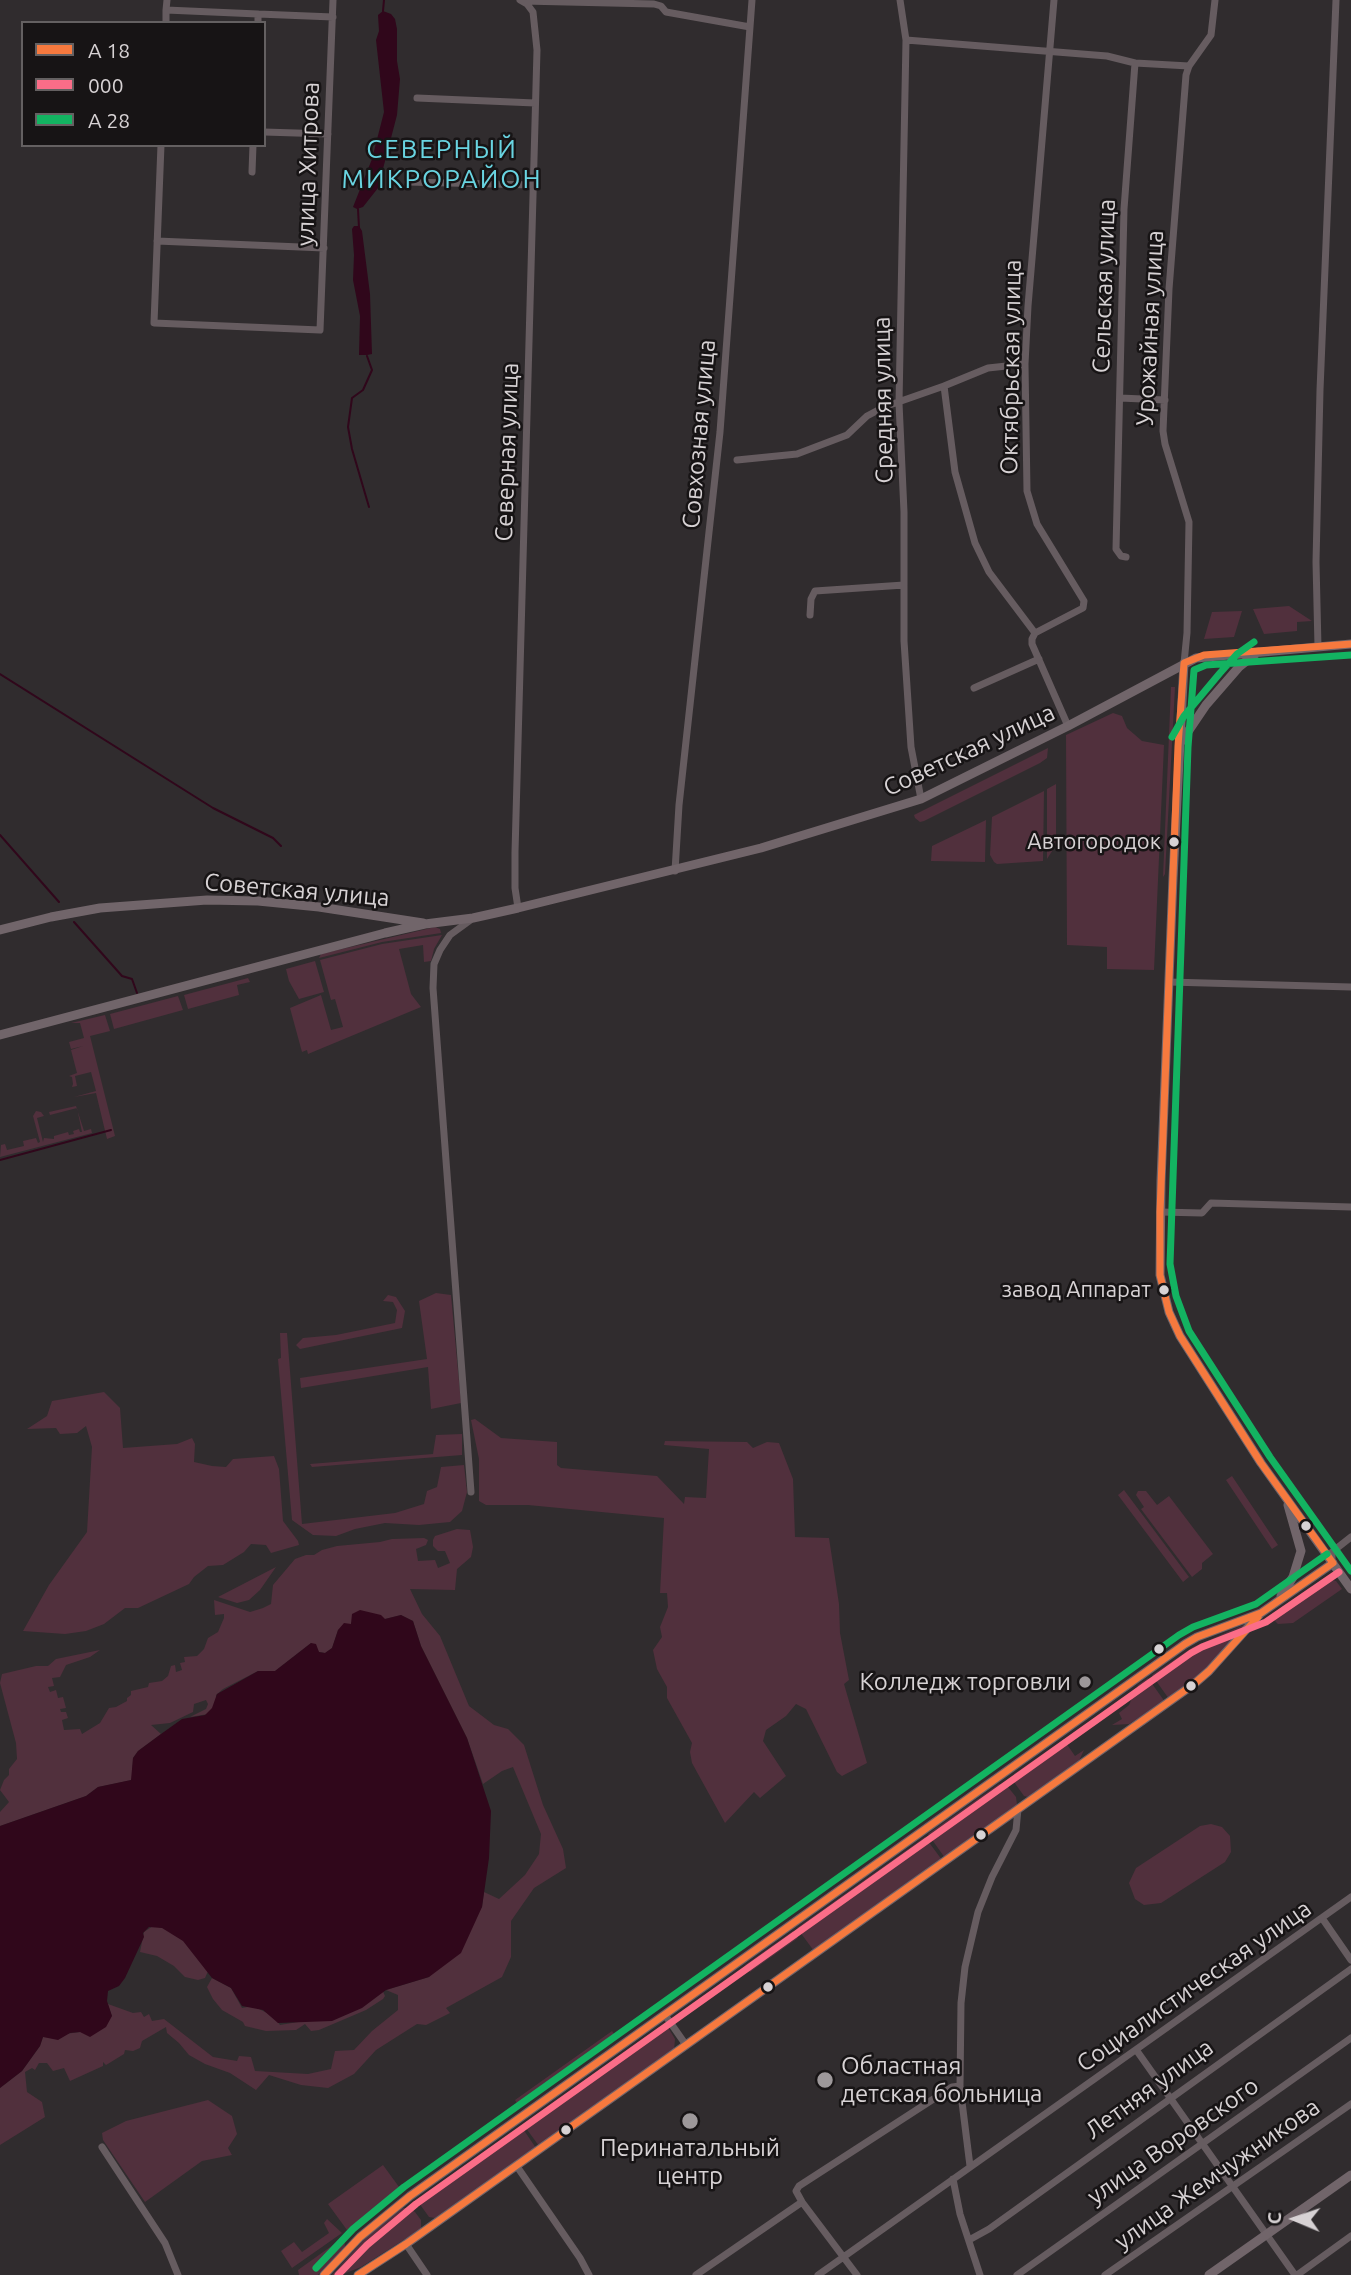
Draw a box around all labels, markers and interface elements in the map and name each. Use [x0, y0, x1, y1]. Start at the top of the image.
legend [21, 21, 266, 147]
text: А 18 [88, 38, 130, 62]
text: 000 [88, 73, 124, 97]
street label: улица Хитрова [291, 81, 325, 247]
text: А 28 [88, 108, 130, 132]
district label: СЕВЕРНЫЙ МИКРОРАЙОН [343, 133, 541, 194]
street label: Сельская улица [1087, 198, 1121, 374]
street label: Урожайная улица [1130, 229, 1170, 427]
street label: Октябрьская улица [995, 259, 1027, 475]
street label: Средняя улица [867, 316, 899, 484]
street label: Совхозная улица [676, 338, 722, 530]
street label: Северная улица [489, 362, 525, 542]
street label: Советская улица [879, 698, 1059, 802]
place label: Автогородок [1027, 829, 1161, 855]
marker: Автогородок [1167, 835, 1181, 849]
street label: Советская улица [203, 868, 391, 912]
place label: завод Аппарат [1001, 1277, 1151, 1303]
marker: завод Аппарат [1157, 1283, 1171, 1297]
unlabelled marker [1299, 1519, 1313, 1533]
unlabelled marker [1152, 1642, 1166, 1656]
place label: Колледж торговли [860, 1668, 1071, 1696]
marker: Колледж торговли [1077, 1674, 1093, 1690]
unlabelled marker [1184, 1679, 1198, 1693]
unlabelled marker [974, 1828, 988, 1842]
street label: Социалистическая улица [1071, 1894, 1317, 2078]
unlabelled marker [761, 1980, 775, 1994]
street label: Летняя улица [1079, 2033, 1219, 2145]
place label: Областная детская больница [841, 2052, 1042, 2108]
marker: Областная детская больница [815, 2070, 835, 2090]
street label: улица Воровского [1082, 2071, 1264, 2211]
street label: улица Жемчужникова [1109, 2092, 1325, 2256]
marker: Перинатальный центр [680, 2111, 700, 2131]
unlabelled marker [559, 2123, 573, 2137]
place label: Перинатальный центр [600, 2134, 780, 2190]
north arrow [1260, 2184, 1330, 2254]
text: С [1263, 2212, 1285, 2225]

